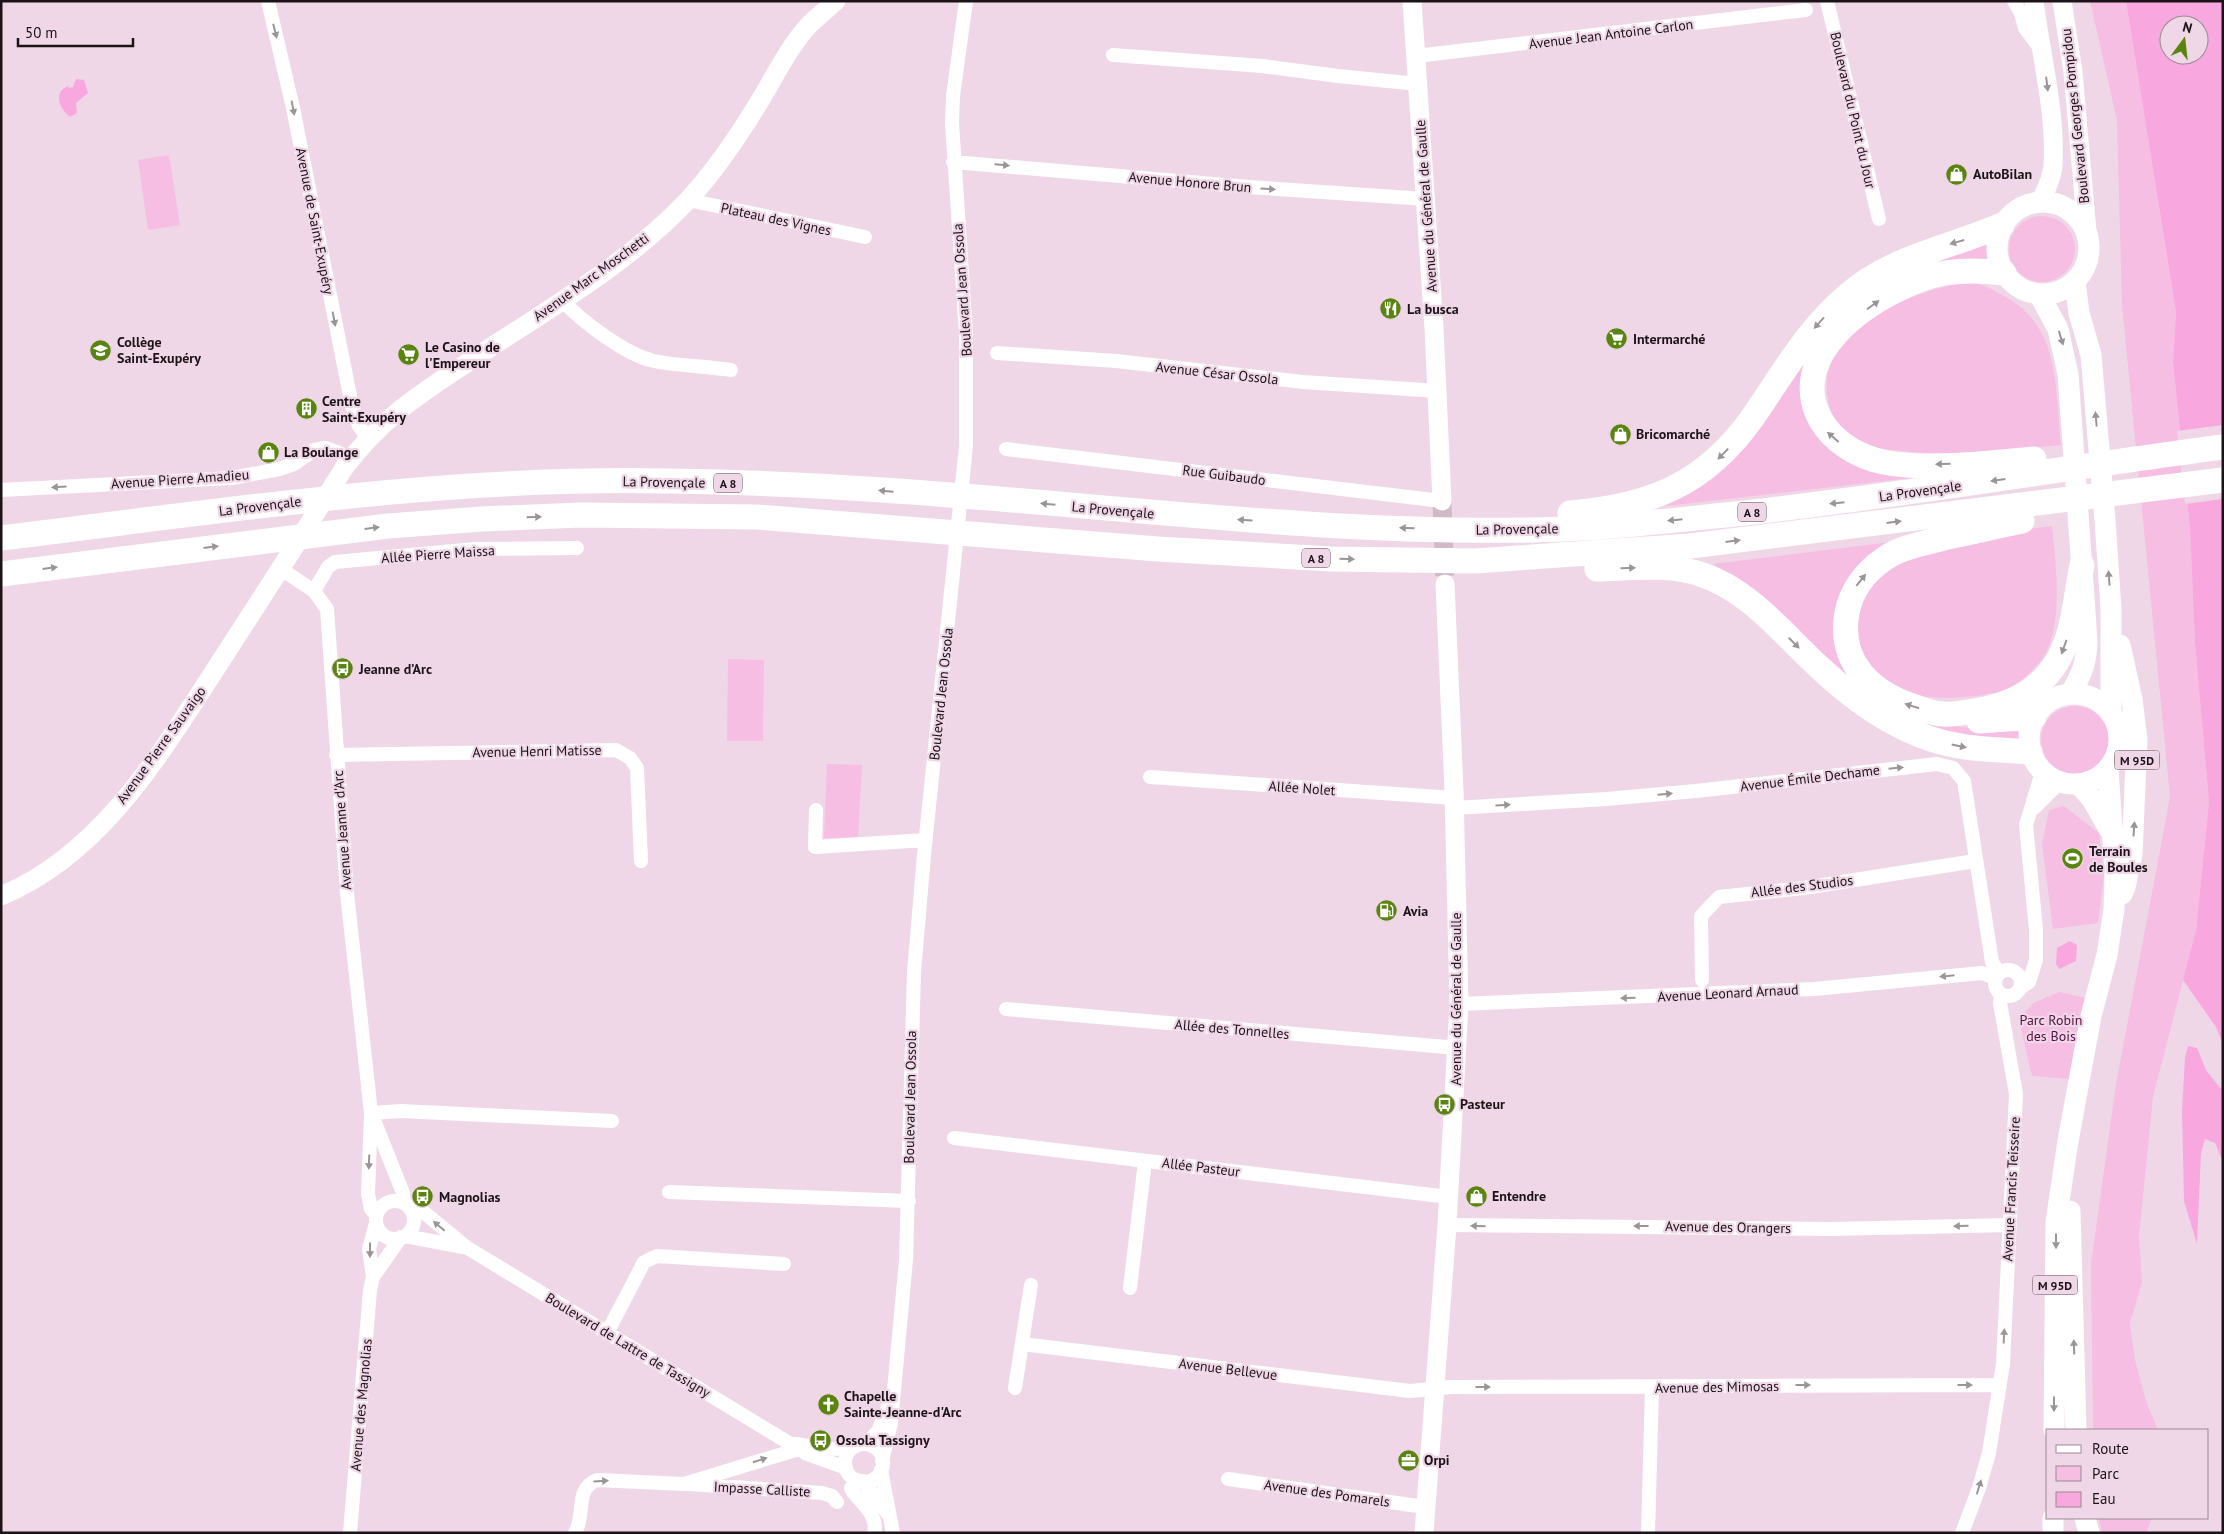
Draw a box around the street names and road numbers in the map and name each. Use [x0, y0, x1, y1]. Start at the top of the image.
street label: Avenue Jean Antoine Carlon [1528, 15, 1694, 53]
street label: Boulevard Georges Pompidou [2057, 28, 2093, 204]
street label: Boulevard du Point du Jour [1826, 30, 1880, 190]
street label: Avenue du Général de Gaulle [1411, 119, 1441, 293]
street label: Avenue de Saint-Exupéry [292, 146, 338, 296]
street label: Avenue Honore Brun [1128, 168, 1252, 196]
street label: Plateau des Vignes [719, 198, 833, 240]
street label: Boulevard Jean Ossola [948, 223, 976, 357]
street label: Avenue Marc Moschetti [530, 229, 652, 325]
street label: Avenue César Ossola [1155, 358, 1279, 388]
street label: Rue Guibaudo [1181, 461, 1267, 489]
street label: Avenue Pierre Amadieu [110, 465, 250, 493]
street label: La Provençale [622, 472, 706, 492]
road number: A 8 [714, 473, 742, 492]
street label: La Provençale [1878, 476, 1962, 506]
street label: La Provençale [218, 492, 302, 520]
street label: La Provençale [1071, 497, 1155, 523]
road number: A 8 [1738, 502, 1766, 522]
street label: La Provençale [1475, 519, 1559, 539]
street label: Allée Pierre Maissa [381, 541, 495, 567]
road number: A 8 [1302, 548, 1330, 568]
street label: Boulevard Jean Ossola [925, 627, 957, 761]
street label: Avenue Pierre Sauvaigo [112, 683, 210, 807]
street label: Avenue Henri Matisse [472, 741, 602, 761]
road number: M 95D [2114, 750, 2160, 770]
street label: Avenue Émile Dechame [1739, 761, 1881, 795]
street label: Avenue Jeanne d'Arc [329, 770, 355, 890]
street label: Allée Nolet [1268, 777, 1336, 799]
street label: Allée des Studios [1750, 871, 1854, 901]
street label: Avenue du Général de Gaulle [1447, 913, 1465, 1085]
street label: Avenue Leonard Arnaud [1657, 980, 1799, 1006]
street label: Allée des Tonnelles [1174, 1015, 1290, 1043]
street label: Boulevard Jean Ossola [900, 1030, 920, 1164]
street label: Avenue Francis Teisseire [1998, 1116, 2024, 1262]
street label: Allée Pasteur [1161, 1153, 1241, 1181]
street label: Avenue des Orangers [1665, 1217, 1791, 1237]
road number: M 95D [2032, 1276, 2078, 1294]
street label: Boulevard de Lattre de Tassigny [542, 1288, 714, 1402]
street label: Avenue des Magnolias [346, 1338, 376, 1472]
street label: Avenue Bellevue [1178, 1354, 1278, 1384]
street label: Avenue des Mimosas [1655, 1377, 1779, 1397]
street label: Avenue des Pomarels [1263, 1475, 1391, 1511]
street label: Impasse Calliste [713, 1477, 811, 1501]

